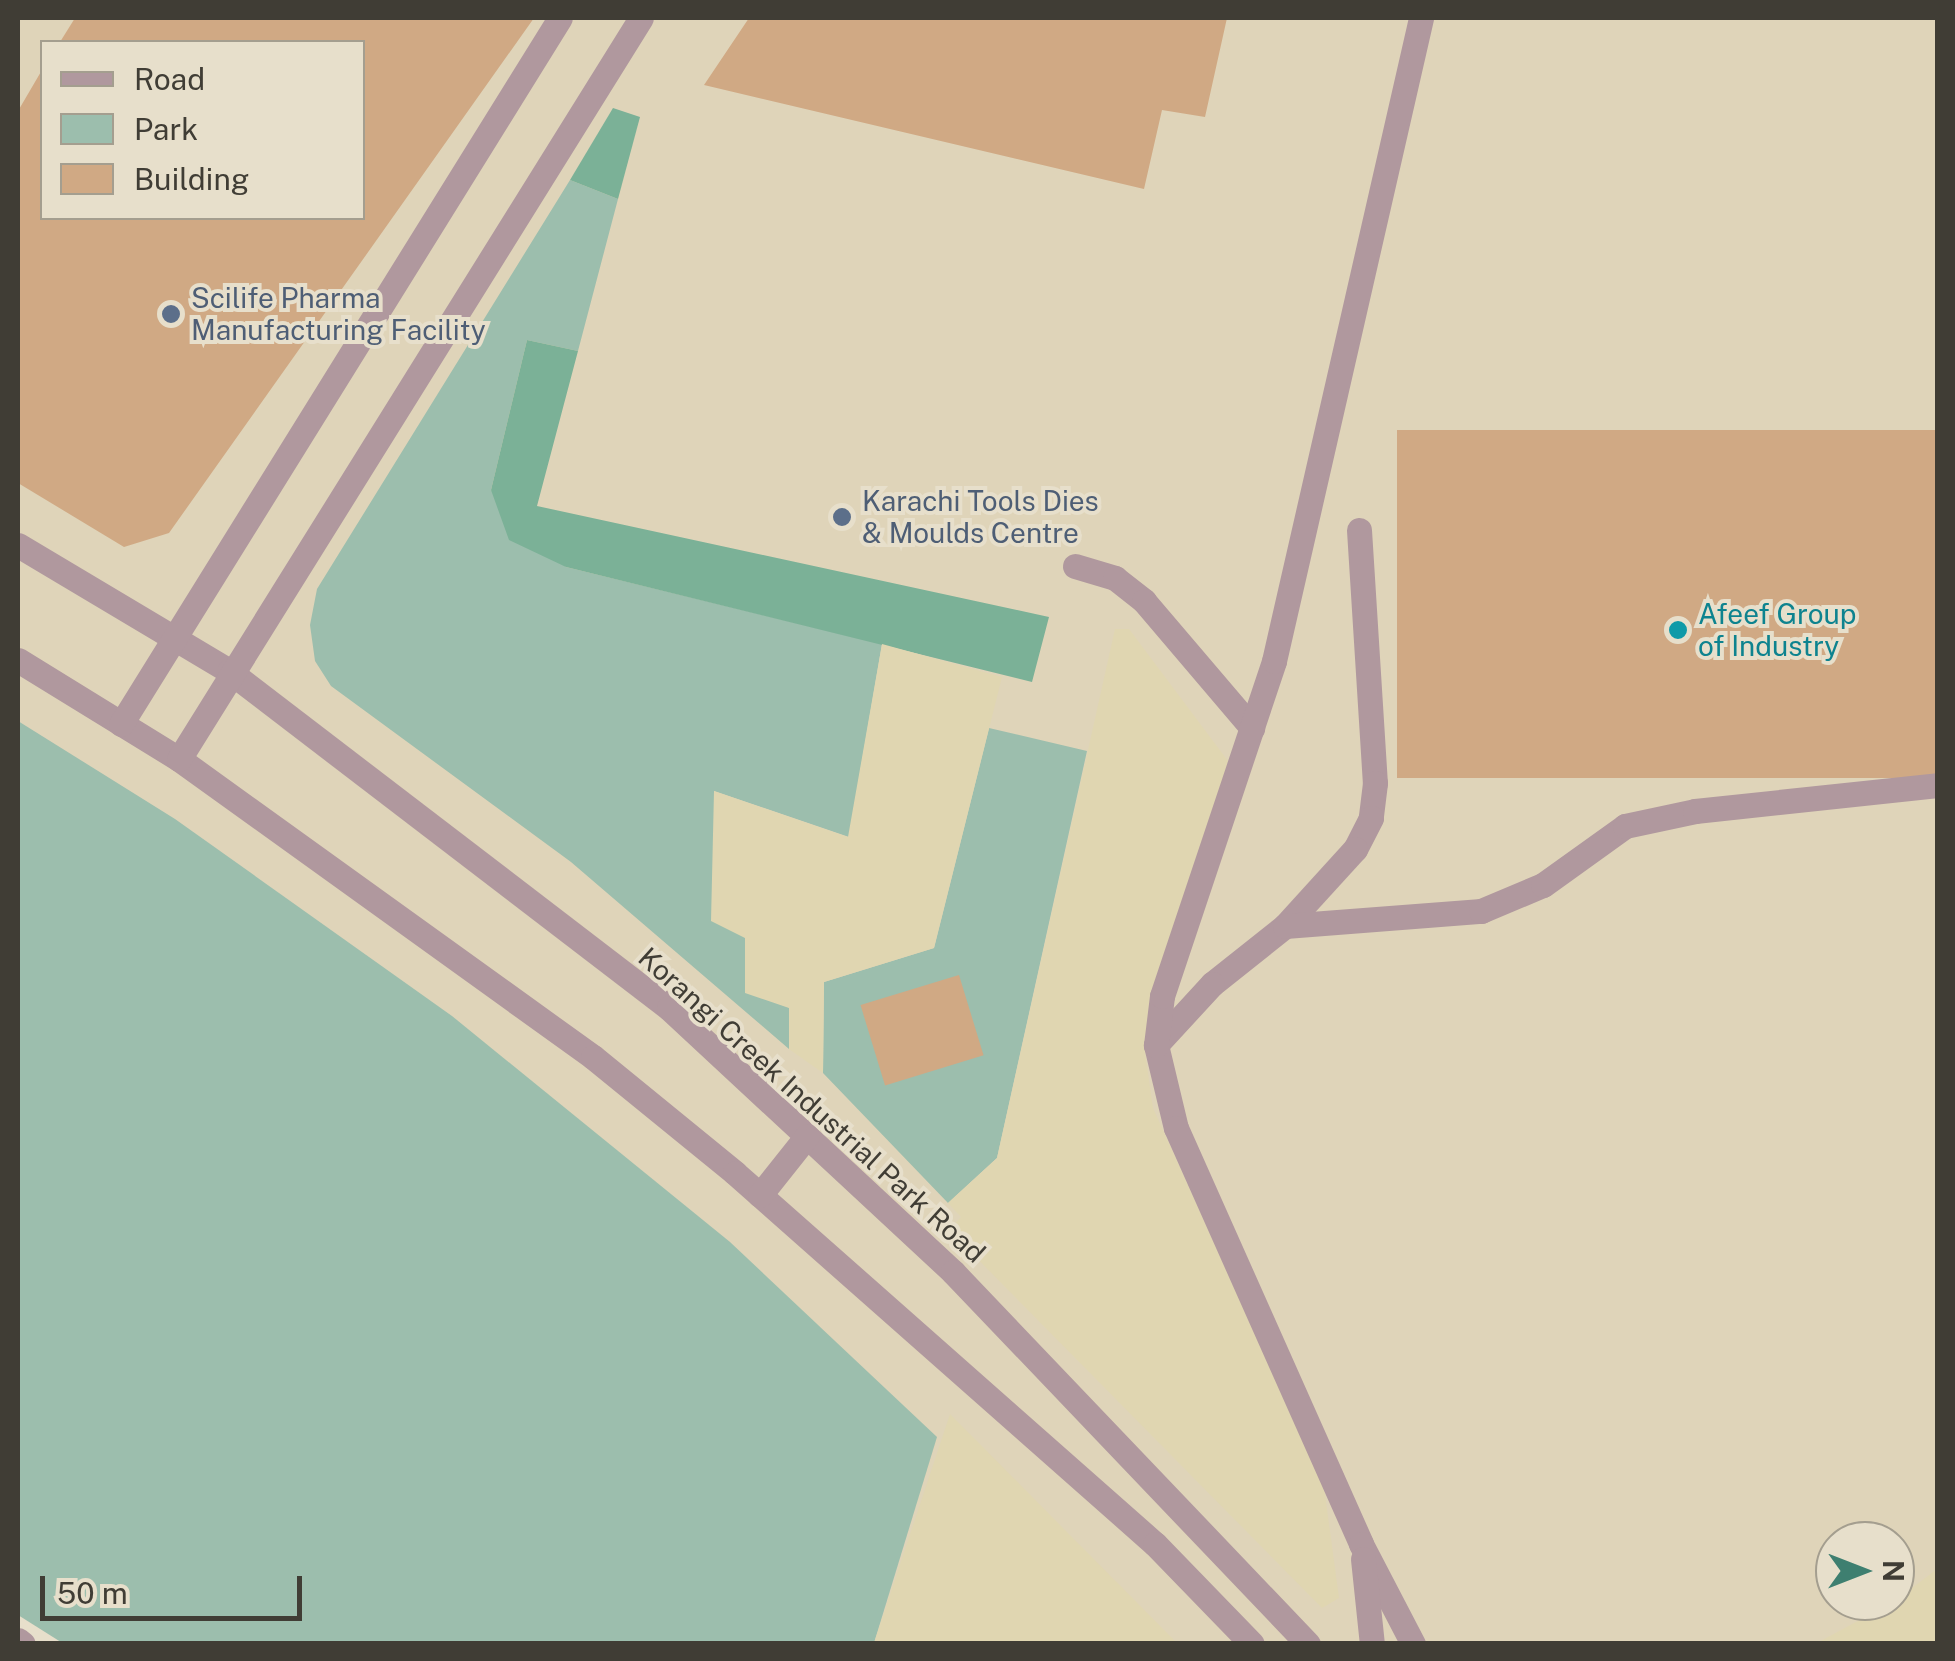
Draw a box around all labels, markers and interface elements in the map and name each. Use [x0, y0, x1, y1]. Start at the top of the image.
legend [40, 40, 365, 220]
text: Road [134, 61, 205, 97]
text: Park [134, 111, 198, 147]
text: Building [134, 161, 249, 197]
place label: Scilife Pharma Manufacturing Facility [191, 281, 486, 347]
marker: Scilife Pharma Manufacturing Facility [160, 303, 182, 325]
place label: Karachi Tools Dies & Moulds Centre [862, 484, 1099, 550]
marker: Karachi Tools Dies & Moulds Centre [831, 506, 853, 528]
place label: Afeef Group of Industry [1698, 597, 1857, 663]
marker: Afeef Group of Industry [1667, 619, 1689, 641]
street label: Korangi Creek Industrial Park Road [632, 940, 992, 1270]
north arrow [1815, 1521, 1915, 1621]
scale bar [45, 1556, 308, 1618]
text: N [1877, 1560, 1910, 1582]
text: 50 m [57, 1575, 128, 1611]

